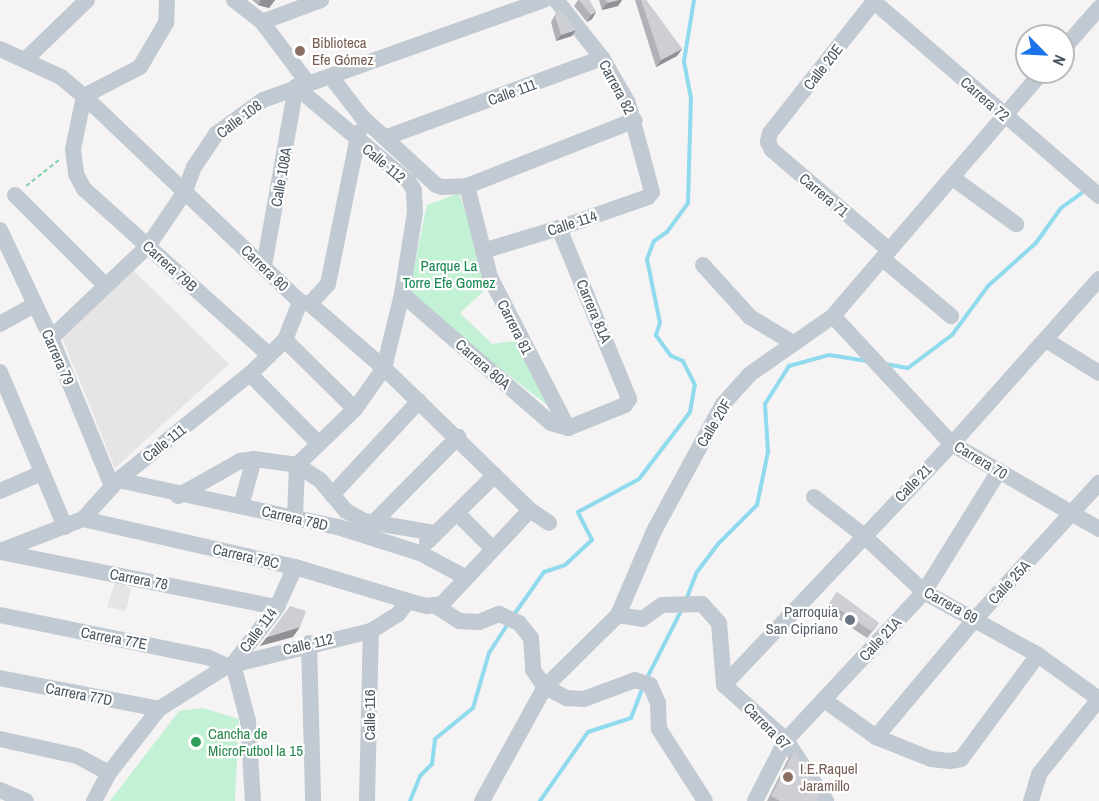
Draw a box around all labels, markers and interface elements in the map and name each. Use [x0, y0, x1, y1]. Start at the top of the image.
north arrow [1015, 24, 1075, 84]
place label: Biblioteca Efe Gómez [312, 33, 374, 68]
street label: Calle 20E [799, 40, 847, 94]
marker: Biblioteca Efe Gómez [293, 44, 307, 58]
text: N [1048, 52, 1072, 69]
street label: Carrera 82 [595, 57, 639, 117]
street label: Carrera 72 [957, 73, 1013, 125]
street label: Calle 111 [485, 75, 539, 109]
street label: Calle 108 [213, 96, 265, 142]
street label: Calle 112 [359, 140, 409, 186]
street label: Calle 108A [267, 146, 295, 208]
street label: Carrera 71 [796, 169, 852, 221]
street label: Calle 114 [545, 207, 599, 239]
street label: Carrera 79B [139, 237, 201, 295]
street label: Carrera 80 [238, 241, 292, 295]
park label: Parque La Torre Efe Gomez [403, 256, 495, 291]
street label: Carrera 81A [573, 277, 615, 345]
street label: Carrera 81 [494, 297, 536, 357]
street label: Carrera 79 [38, 326, 78, 388]
street label: Carrera 80A [452, 335, 514, 393]
street label: Calle 20F [693, 396, 735, 450]
street label: Calle 111 [139, 420, 189, 466]
street label: Carrera 70 [951, 437, 1011, 483]
street label: Calle 21 [891, 461, 935, 505]
street label: Carrera 78D [260, 502, 330, 534]
street label: Carrera 78C [211, 540, 281, 572]
street label: Calle 25A [984, 556, 1034, 608]
street label: Carrera 78 [108, 565, 170, 593]
street label: Carrera 69 [921, 583, 981, 627]
place label: Parroquia San Cipriano [766, 602, 838, 637]
street label: Calle 114 [235, 604, 281, 656]
marker: Parroquia San Cipriano [843, 613, 857, 627]
street label: Calle 21A [855, 613, 905, 665]
street label: Carrera 77E [79, 623, 149, 653]
street label: Calle 112 [281, 629, 335, 659]
street label: Carrera 77D [44, 679, 114, 709]
street label: Calle 116 [361, 689, 379, 741]
street label: Carrera 67 [740, 699, 794, 753]
place label: Cancha de MicroFutbol la 15 [208, 724, 303, 759]
marker: Cancha de MicroFutbol la 15 [189, 735, 203, 749]
place label: I.E.Raquel Jaramillo [800, 759, 857, 794]
marker: I.E.Raquel Jaramillo [781, 770, 795, 784]

